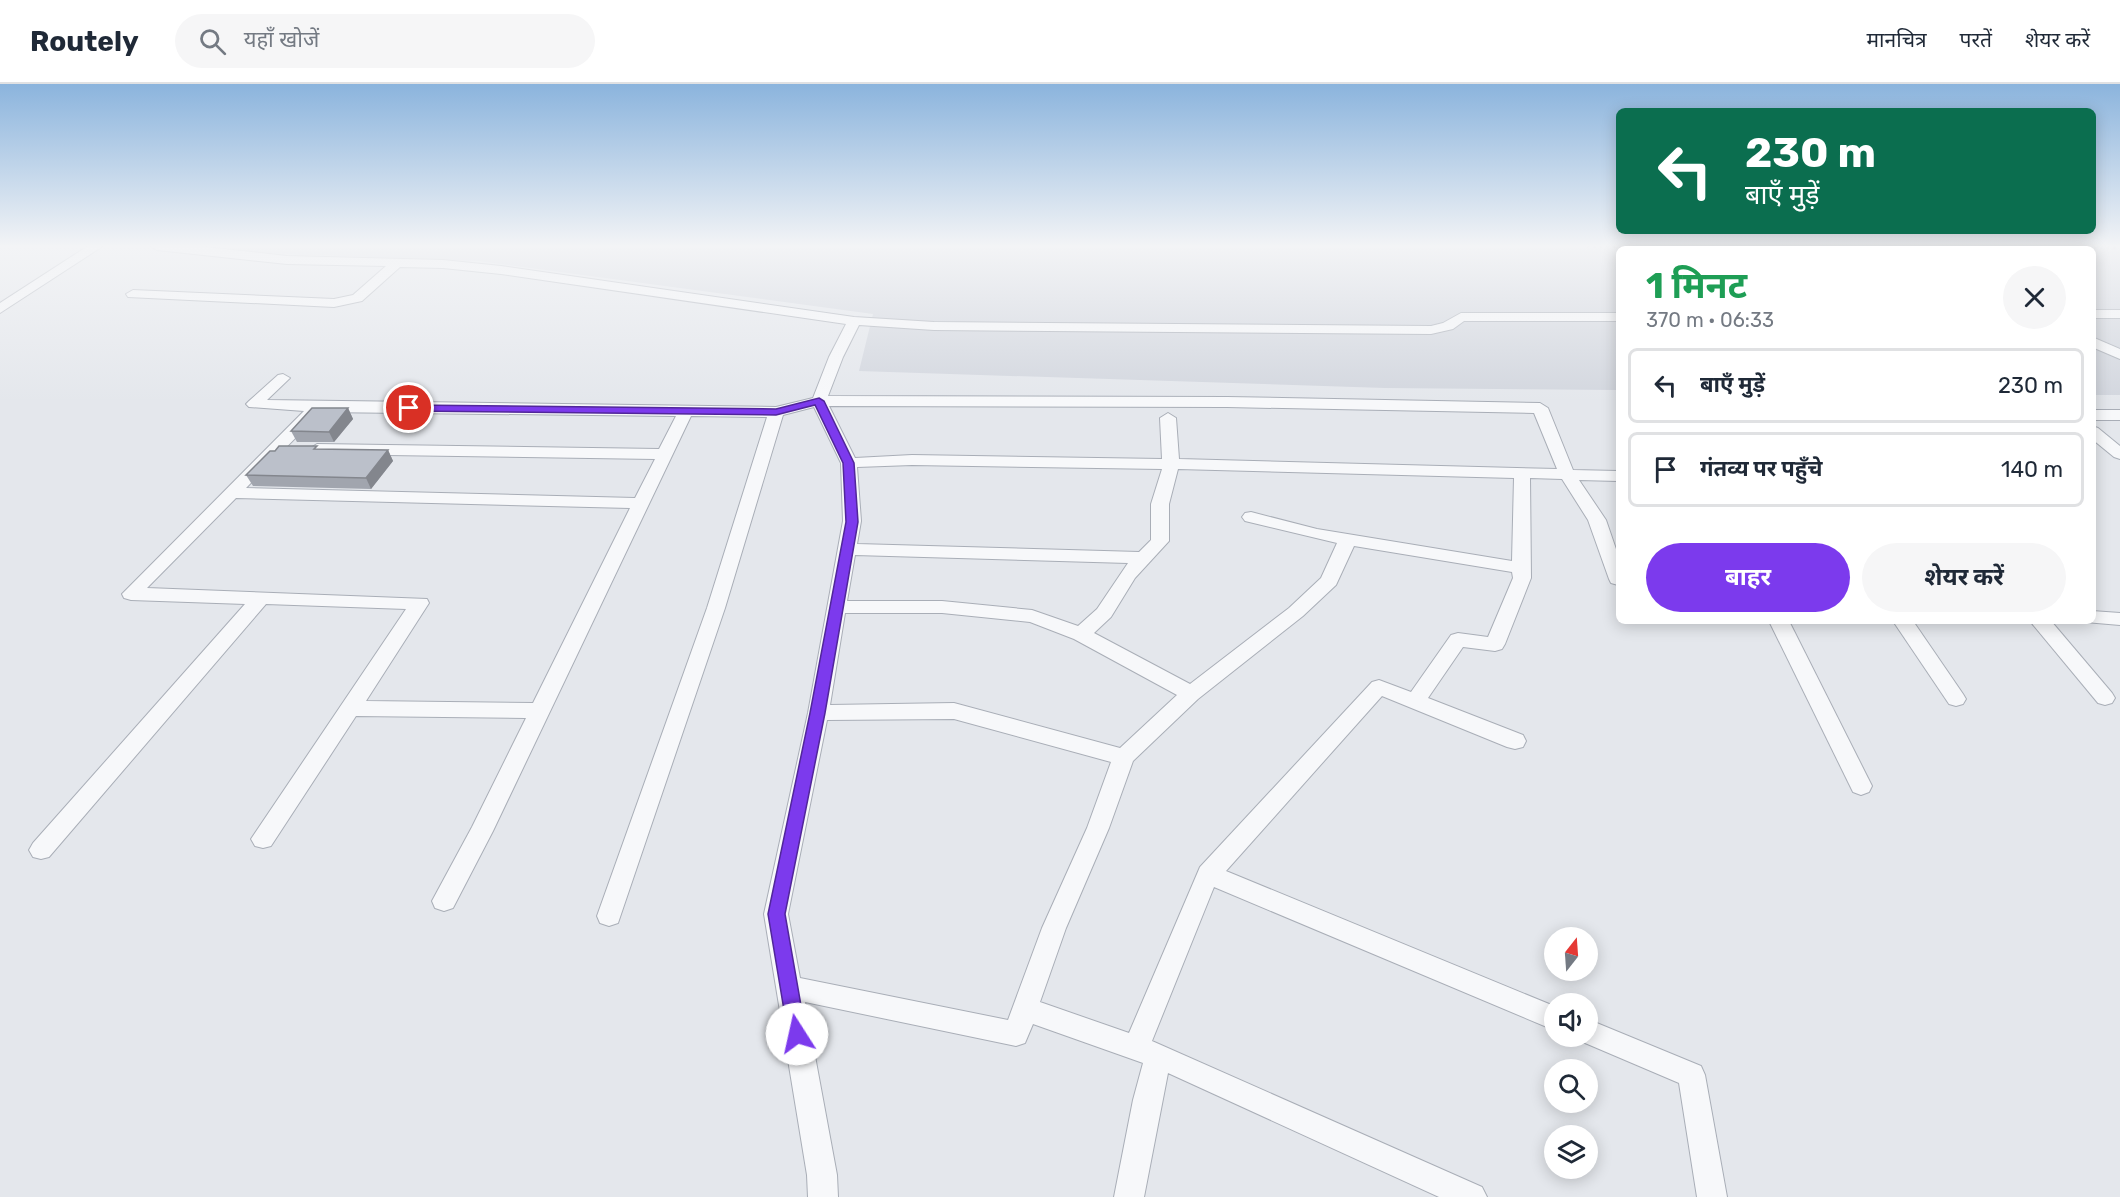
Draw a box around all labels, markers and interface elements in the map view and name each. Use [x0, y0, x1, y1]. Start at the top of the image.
search box [175, 14, 595, 68]
text: Routely [30, 25, 139, 58]
icon: search [196, 25, 229, 58]
text: यहाँ खोजें [244, 26, 319, 53]
text: मानचित्र [1867, 27, 1927, 52]
text: परतें [1960, 27, 1992, 52]
text: शेयर करें [2025, 27, 2090, 52]
text: 230 m [1745, 128, 1876, 178]
icon: left [1646, 132, 1724, 210]
text: बाएँ मुड़ें [1745, 179, 1820, 211]
text: 1 मिनट [1646, 264, 1747, 307]
button: close [2003, 266, 2066, 329]
text: 370 m · 06:33 [1646, 308, 1774, 332]
icon: left [1649, 369, 1682, 402]
text: बाएँ मुड़ें [1700, 371, 1765, 398]
text: 230 m [1998, 372, 2063, 399]
pin [383, 382, 434, 433]
icon: arrive [392, 391, 425, 424]
icon: arrive [1649, 453, 1682, 486]
text: गंतव्य पर पहुँचे [1700, 455, 1822, 482]
text: 140 m [2001, 456, 2063, 483]
button: बाहर [1646, 543, 1850, 612]
button: शेयर करें [1862, 543, 2066, 612]
north arrow [1544, 927, 1598, 981]
map controls [1544, 927, 1598, 1179]
button: sound [1544, 993, 1598, 1047]
position arrow [765, 1002, 829, 1066]
button: search [1544, 1059, 1598, 1113]
button: layers [1544, 1125, 1598, 1179]

